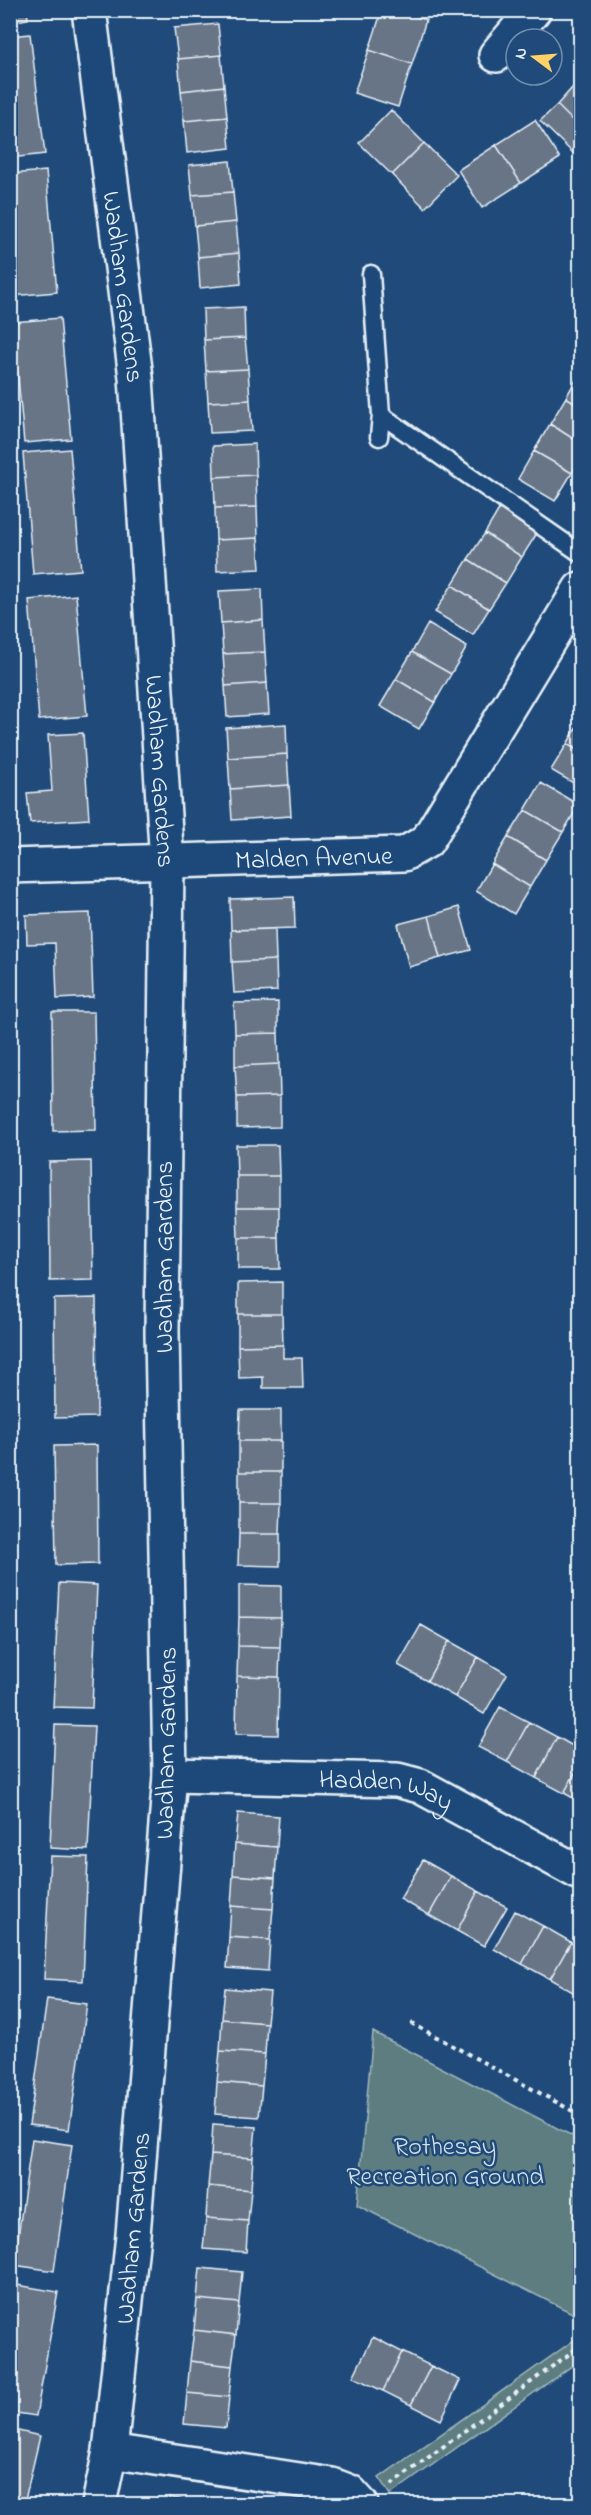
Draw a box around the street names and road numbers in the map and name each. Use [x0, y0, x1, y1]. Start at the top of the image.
street label: Wadham Gardens [90, 189, 153, 385]
street label: Wadham Gardens [133, 674, 183, 869]
street label: Malden Avenue [235, 838, 394, 881]
street label: Wadham Gardens [147, 1161, 185, 1353]
street label: Wadham Gardens [147, 1646, 189, 1840]
street label: Hadden Way [318, 1762, 459, 1823]
street label: Wadham Gardens [108, 2131, 162, 2326]

